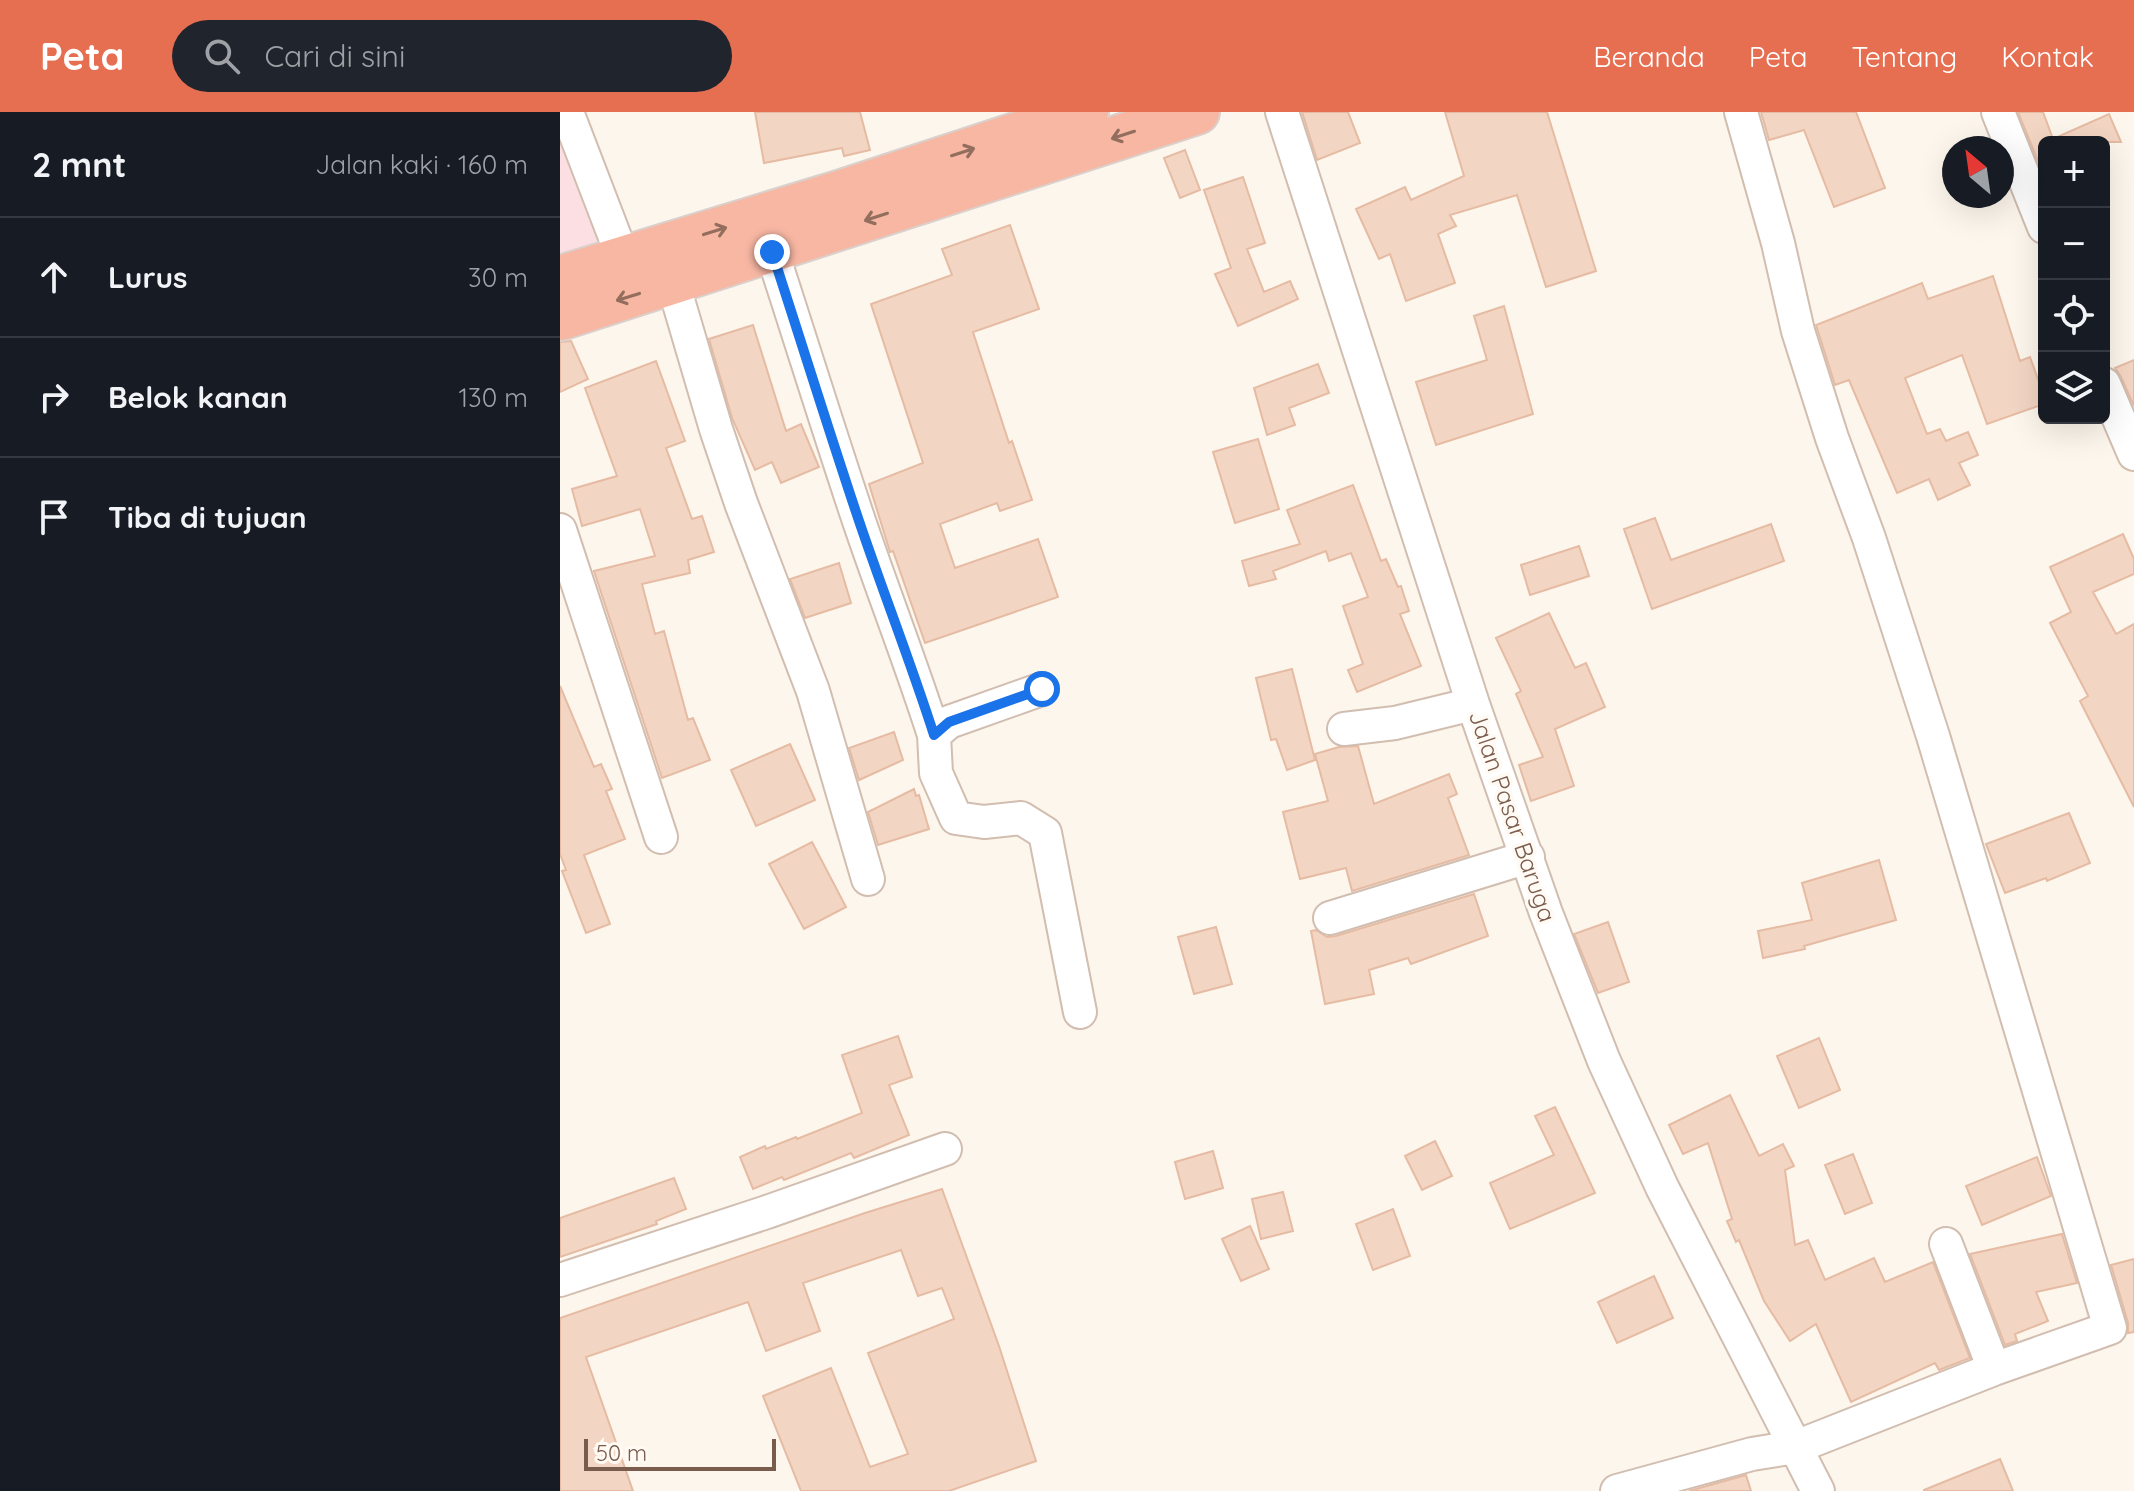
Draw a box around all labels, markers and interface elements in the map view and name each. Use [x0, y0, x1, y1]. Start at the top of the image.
search box [172, 20, 732, 92]
text: Peta [40, 32, 124, 80]
icon: search [200, 34, 244, 78]
text: Cari di sini [264, 37, 405, 75]
text: Beranda [1593, 39, 1705, 74]
text: Peta [1749, 39, 1807, 74]
text: Tentang [1851, 39, 1957, 74]
text: Kontak [2001, 39, 2094, 74]
one-way arrow [1110, 129, 1135, 144]
north arrow [1942, 136, 2014, 208]
map controls [2038, 136, 2110, 424]
button: + [2038, 136, 2110, 208]
text: 2 mnt [32, 143, 126, 186]
one-way arrow [950, 144, 975, 159]
text: Jalan kaki · 160 m [315, 148, 528, 181]
button: − [2038, 208, 2110, 280]
one-way arrow [863, 210, 888, 225]
one-way arrow [702, 223, 727, 237]
route end [754, 234, 790, 270]
icon: ahead [32, 255, 76, 299]
text: Lurus [108, 258, 188, 296]
text: 30 m [468, 261, 528, 294]
button: locate [2038, 280, 2110, 352]
one-way arrow [616, 290, 642, 305]
button: layers [2038, 352, 2110, 424]
icon: right [32, 375, 76, 419]
text: Belok kanan [108, 378, 288, 416]
text: 130 m [458, 381, 528, 414]
icon: arrive [32, 495, 76, 539]
text: Tiba di tujuan [108, 498, 307, 536]
route start [1024, 671, 1060, 707]
street label: Jalan Pasar Baruga [1463, 706, 1563, 926]
scale bar [584, 1435, 776, 1471]
text: 50 m [596, 1439, 647, 1467]

